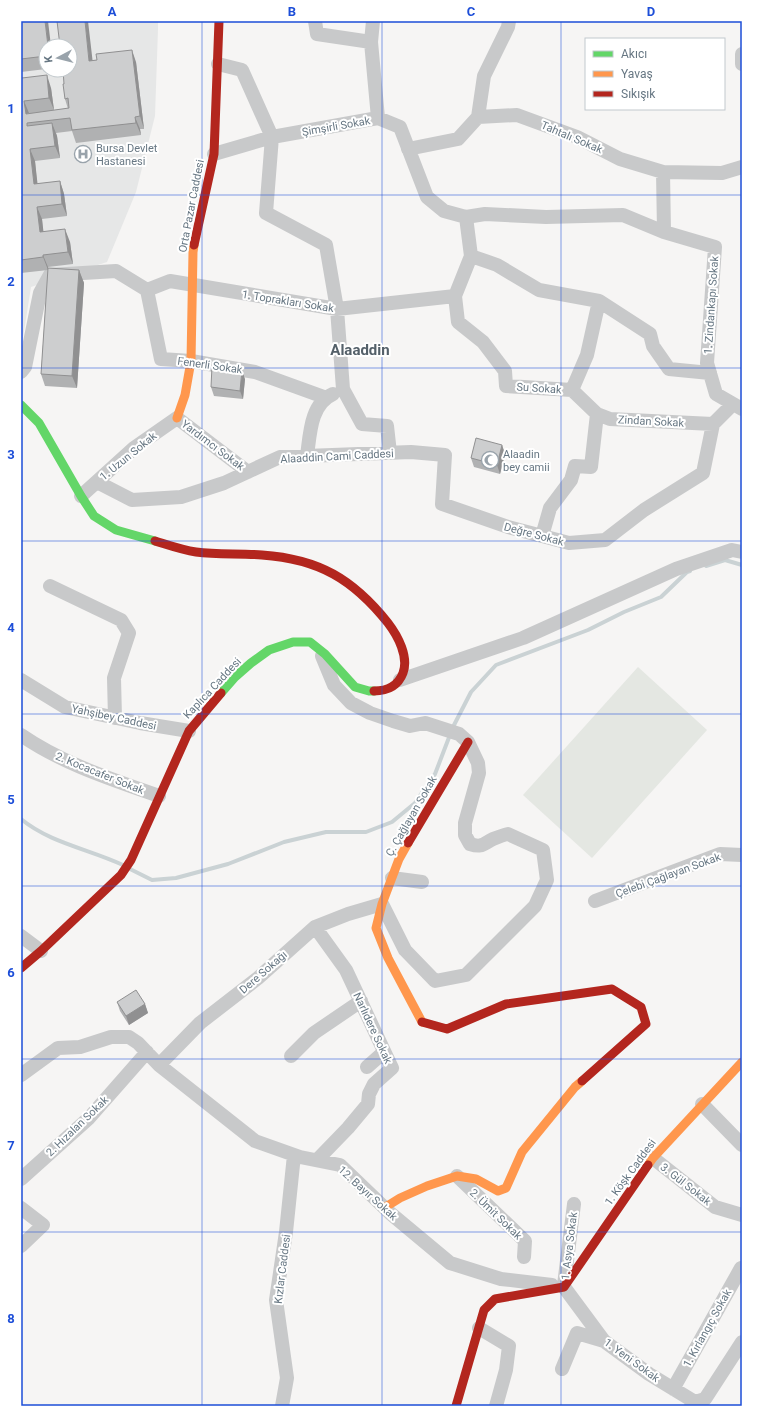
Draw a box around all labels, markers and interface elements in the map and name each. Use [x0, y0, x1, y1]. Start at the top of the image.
text: A [108, 4, 117, 19]
text: B [288, 4, 296, 19]
text: C [467, 4, 476, 19]
text: D [647, 4, 655, 19]
north arrow [38, 38, 78, 78]
legend [585, 38, 725, 110]
text: Akıcı [621, 47, 647, 61]
text: K [42, 54, 55, 63]
text: Yavaş [621, 67, 653, 81]
text: Sıkışık [621, 87, 656, 101]
text: 1 [7, 101, 15, 116]
street label: Şimşirli Sokak [301, 114, 372, 139]
street label: Tahtalı Sokak [539, 119, 605, 156]
place label: Bursa Devlet Hastanesi [96, 142, 158, 168]
hospital icon: Bursa Devlet Hastanesi [73, 144, 93, 164]
street label: Orta Pazar Caddesi [176, 159, 207, 254]
street label: 1. Zindankapı Sokak [702, 255, 721, 355]
text: 2 [7, 274, 15, 289]
street label: 1. Toprakları Sokak [241, 288, 335, 315]
district label: Alaaddin [330, 341, 390, 359]
street label: Fenerli Sokak [177, 355, 244, 377]
street label: Su Sokak [516, 380, 562, 397]
street label: Zindan Sokak [618, 413, 685, 430]
street label: Yardımcı Sokak [179, 417, 247, 474]
street label: 1. Uzun Sokak [97, 429, 160, 483]
text: 3 [7, 447, 15, 462]
street label: Alaaddin Cami Caddesi [280, 447, 394, 466]
place label: Alaadin bey camii [503, 448, 550, 474]
mosque icon: Alaadin bey camii [480, 450, 500, 470]
street label: Değre Sokak [503, 520, 566, 549]
text: 4 [7, 620, 15, 635]
street label: Kaplıca Caddesi [181, 655, 244, 722]
street label: Yahşibey Caddesi [70, 702, 157, 733]
street label: 2. Kocacafer Sokak [54, 750, 146, 797]
street label: Ç. Çağlayan Sokak [383, 773, 440, 859]
text: 5 [7, 792, 15, 807]
street label: Çelebi Çağlayan Sokak [614, 850, 723, 901]
street label: Dere Sokağı [237, 948, 290, 996]
text: 6 [7, 965, 15, 980]
street label: Narlıdere Sokak [350, 991, 395, 1066]
street label: 2. Hızalan Sokak [44, 1093, 111, 1159]
street label: 1. Köşk Caddesi [602, 1137, 659, 1208]
text: 7 [7, 1138, 15, 1153]
street label: 3. Gül Sokak [658, 1161, 714, 1208]
street label: 12. Bayır Sokak [335, 1163, 400, 1224]
street label: 2. Ümit Sokak [467, 1186, 525, 1243]
street label: 1. Asya Sokak [559, 1211, 580, 1281]
street label: Kızlar Caddesi [272, 1234, 293, 1305]
street label: 1. Kırlangıç Sokak [681, 1287, 734, 1370]
text: 8 [7, 1311, 15, 1326]
street label: 1. Yeni Sokak [601, 1336, 662, 1385]

